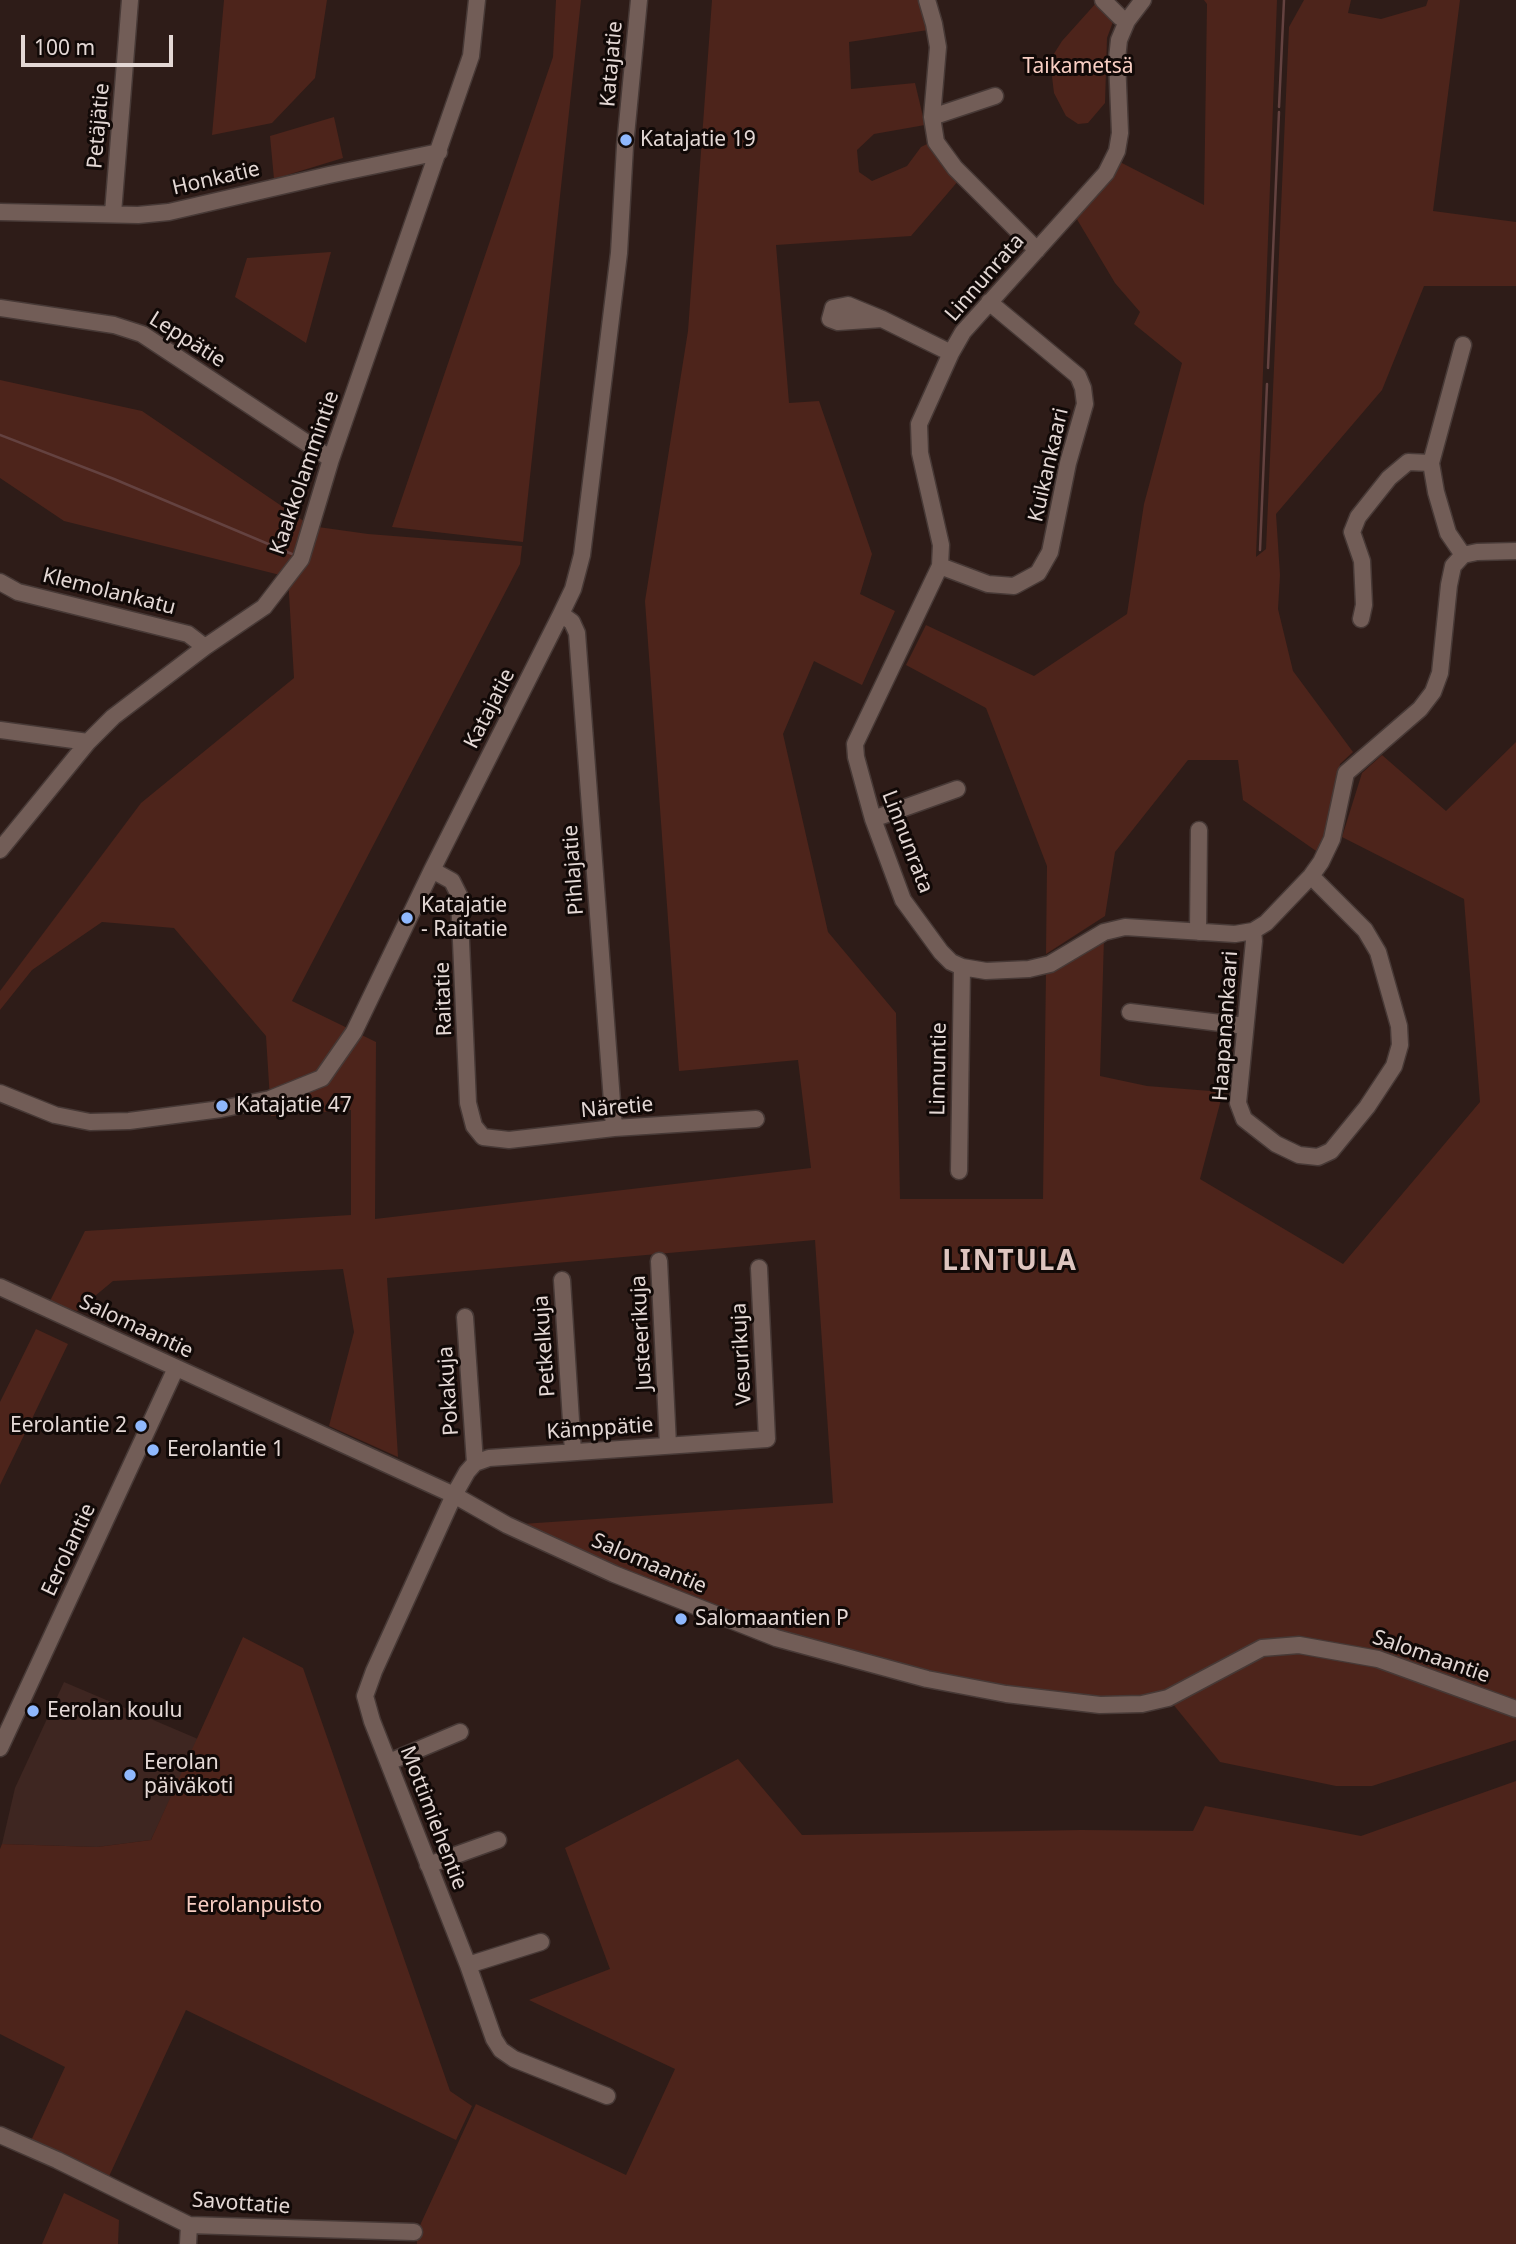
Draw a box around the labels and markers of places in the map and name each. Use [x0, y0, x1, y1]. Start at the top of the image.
place label: Katajatie 19 [640, 127, 756, 153]
marker: Katajatie 19 [618, 132, 634, 148]
place label: Katajatie - Raitatie [421, 893, 508, 943]
marker: Katajatie - Raitatie [399, 910, 415, 926]
place label: Katajatie 47 [236, 1093, 352, 1119]
marker: Katajatie 47 [214, 1098, 230, 1114]
place label: Eerolantie 2 [10, 1413, 127, 1439]
marker: Eerolantie 2 [133, 1418, 149, 1434]
place label: Eerolantie 1 [167, 1437, 284, 1463]
marker: Eerolantie 1 [145, 1442, 161, 1458]
place label: Salomaantien P [695, 1606, 849, 1632]
marker: Salomaantien P [673, 1611, 689, 1627]
place label: Eerolan koulu [47, 1698, 182, 1724]
marker: Eerolan koulu [25, 1703, 41, 1719]
place label: Eerolan päiväkoti [144, 1750, 233, 1800]
marker: Eerolan päiväkoti [122, 1767, 138, 1783]

